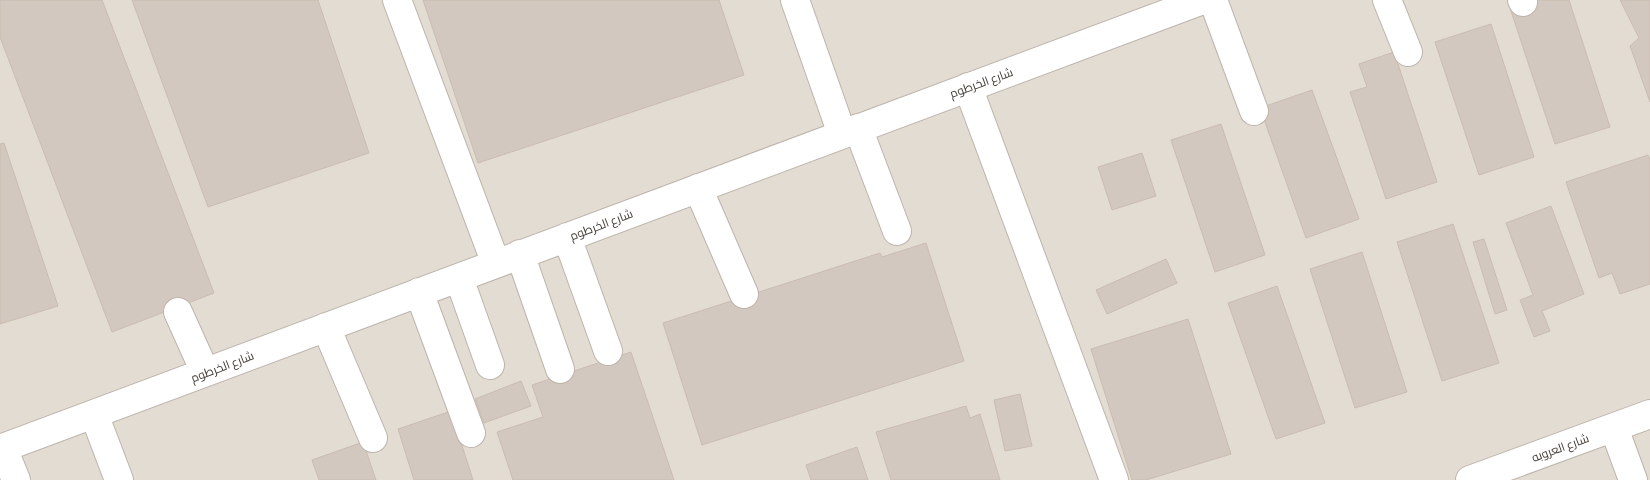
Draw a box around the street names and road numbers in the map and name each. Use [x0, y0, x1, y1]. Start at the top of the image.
street label: شارع الخرطوم [947, 64, 1015, 102]
street label: شارع الخرطوم [568, 206, 635, 244]
street label: شارع الخرطوم [189, 348, 256, 386]
street label: شارع العروبه [1529, 430, 1591, 466]

